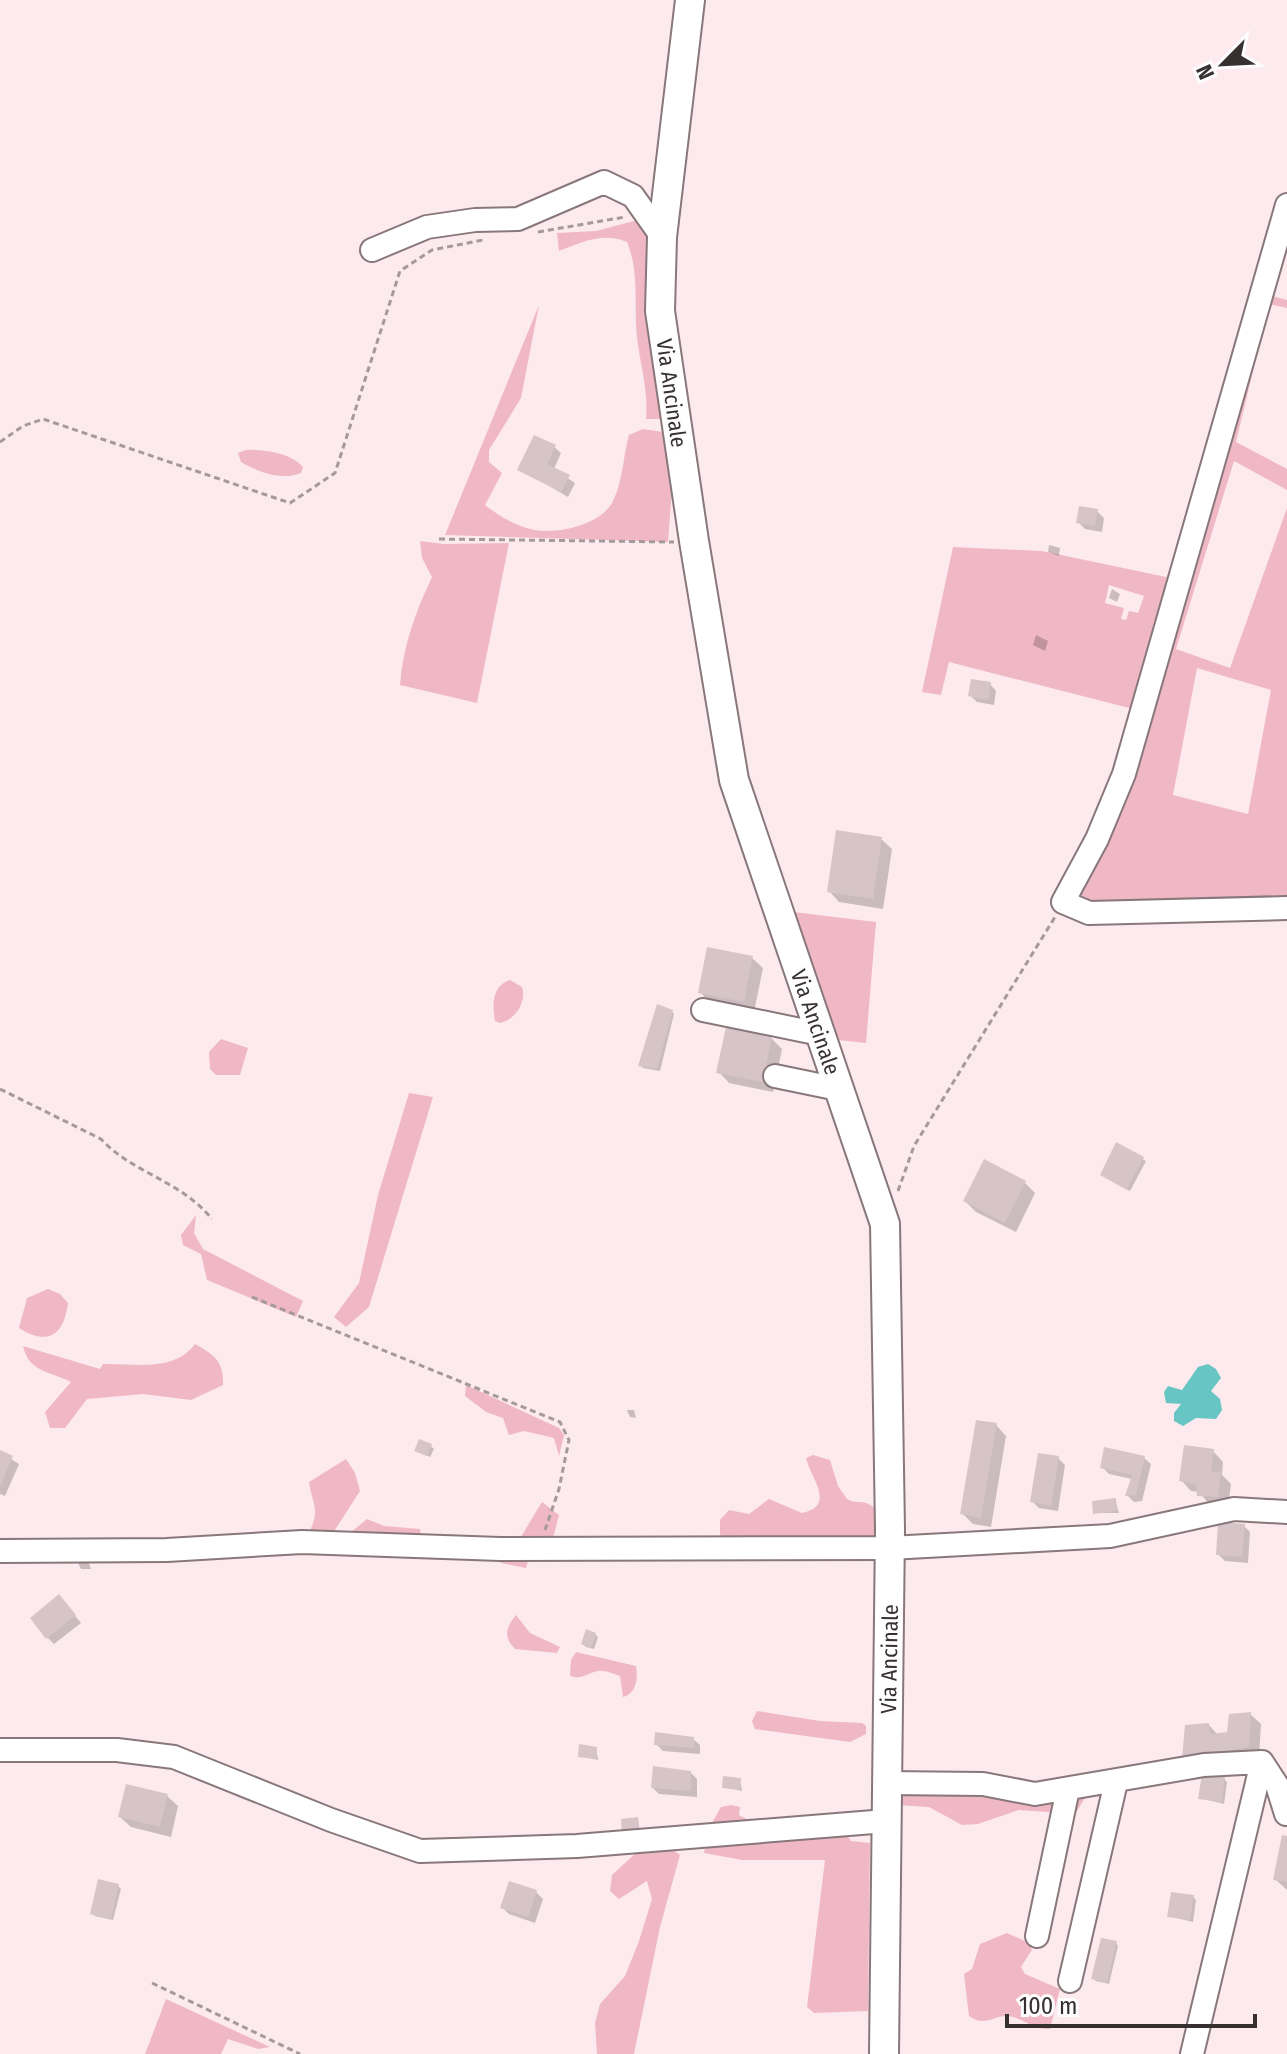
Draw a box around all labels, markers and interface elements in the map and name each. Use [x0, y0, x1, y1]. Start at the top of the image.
north arrow [1183, 24, 1263, 104]
text: N [1190, 60, 1220, 83]
street label: Via Ancinale [651, 337, 692, 449]
street label: Via Ancinale [785, 966, 846, 1078]
street label: Via Ancinale [875, 1604, 904, 1714]
scale bar [1007, 1978, 1255, 2028]
text: 100 m [1019, 1992, 1077, 2020]

